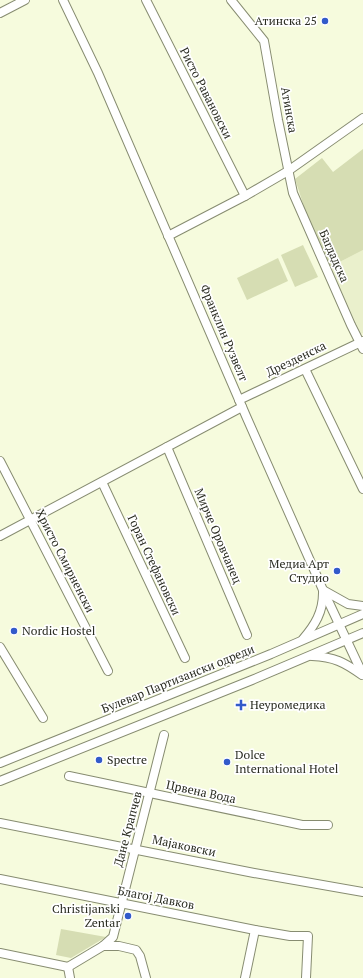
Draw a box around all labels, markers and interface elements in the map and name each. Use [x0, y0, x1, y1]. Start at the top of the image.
place label: Атинска 25 [255, 13, 317, 28]
marker: Атинска 25 [320, 16, 330, 26]
street label: Ристо Равановски [177, 44, 236, 141]
street label: Атинска [278, 86, 301, 134]
street label: Багдадска [316, 227, 353, 284]
street label: Франклин Рузвелт [197, 282, 252, 384]
street label: Дрезденска [263, 338, 328, 380]
street label: Мирче Оровчанец [192, 486, 246, 586]
street label: Христо Смирненски [33, 507, 98, 615]
street label: Горан Стефановски [125, 512, 184, 617]
place label: Медиа Арт Студио [269, 556, 329, 585]
marker: Медиа Арт Студио [332, 566, 342, 576]
place label: Nordic Hostel [22, 623, 96, 638]
marker: Nordic Hostel [9, 626, 19, 636]
street label: Булевар Партизански одреди [99, 641, 257, 716]
place label: Неуромедика [250, 697, 325, 712]
marker: Неуромедика [235, 699, 247, 711]
place label: Dolce International Hotel [235, 747, 339, 776]
place label: Spectre [107, 752, 147, 767]
marker: Spectre [94, 755, 104, 765]
marker: Dolce International Hotel [222, 757, 232, 767]
street label: Црвена Вода [165, 777, 237, 806]
street label: Дане Крапчев [110, 789, 145, 868]
street label: Мајаковски [151, 831, 217, 860]
street label: Благој Давков [116, 883, 196, 912]
place label: Christijanski Zentar [52, 901, 120, 930]
marker: Christijanski Zentar [123, 911, 133, 921]

